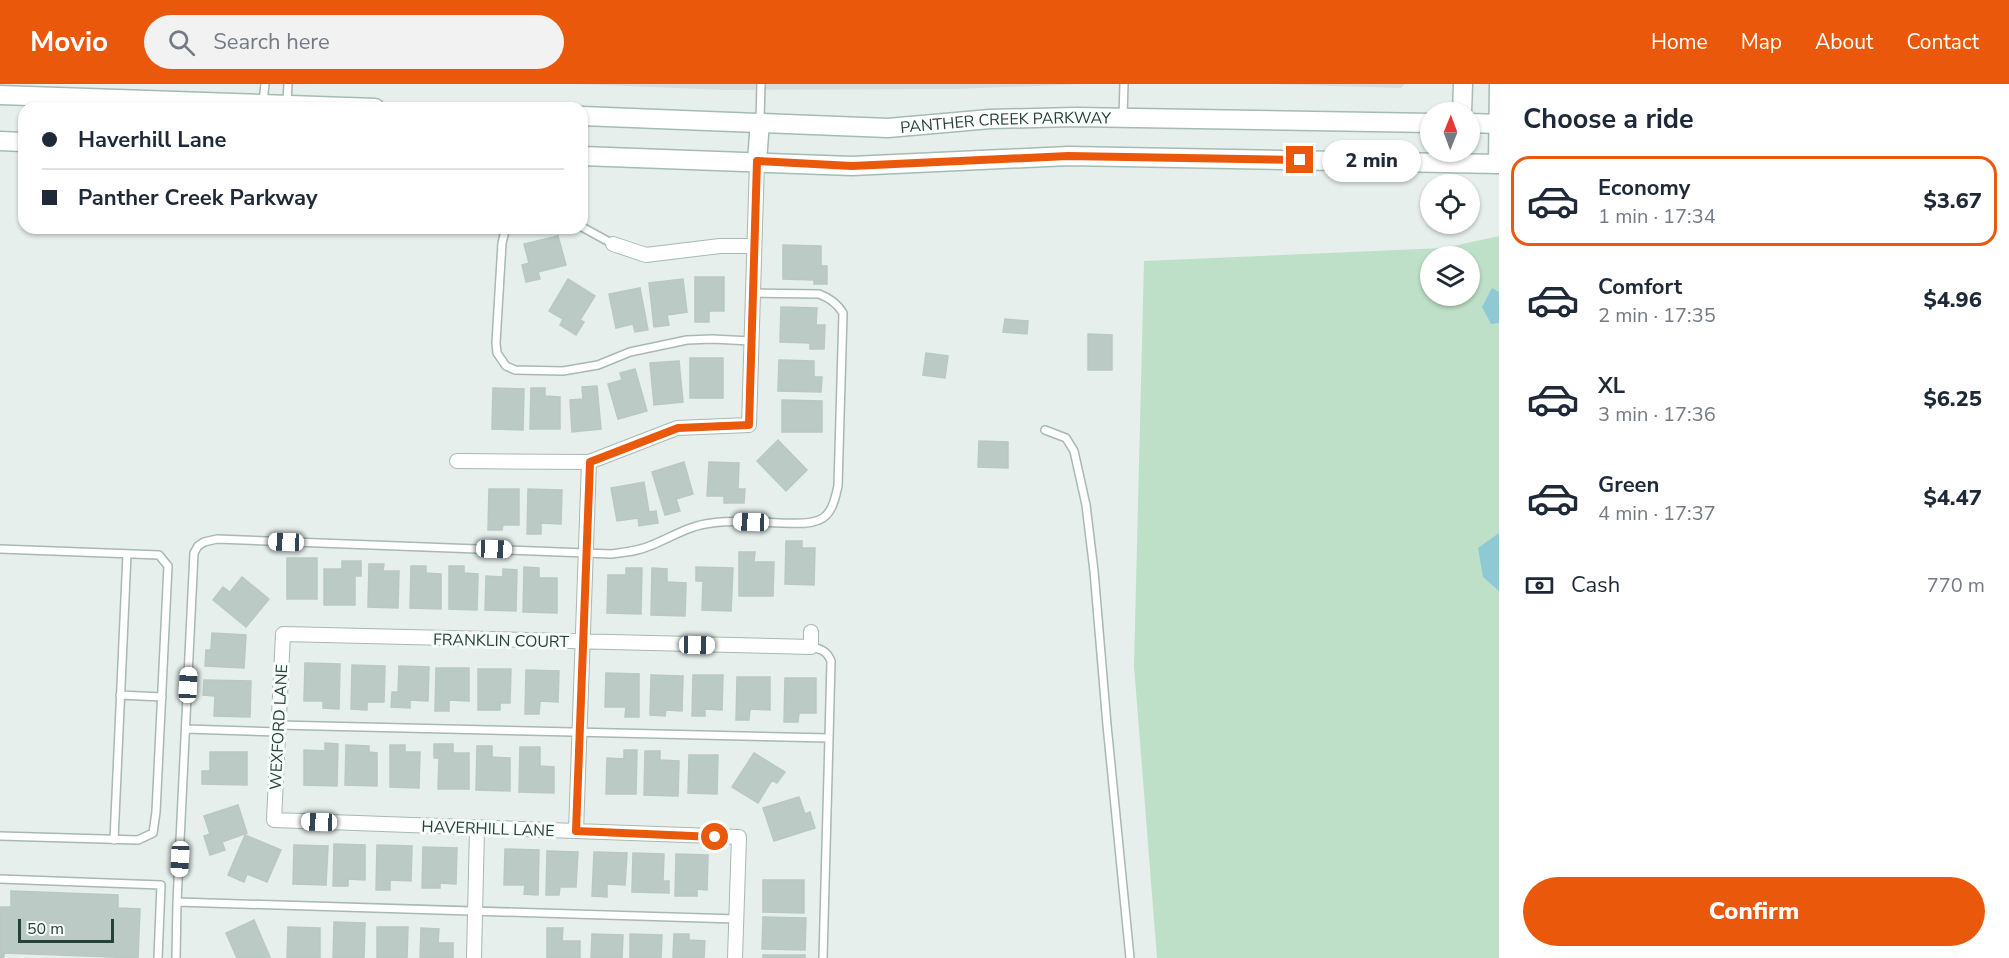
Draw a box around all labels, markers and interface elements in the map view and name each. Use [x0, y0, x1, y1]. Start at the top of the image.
search box [144, 15, 564, 69]
text: Movio [30, 23, 108, 61]
icon: search [165, 26, 198, 59]
text: Search here [213, 27, 330, 57]
text: Home [1651, 28, 1708, 56]
text: Map [1741, 28, 1782, 56]
text: About [1815, 28, 1873, 56]
text: Contact [1906, 28, 1979, 56]
text: Choose a ride [1523, 101, 1694, 138]
north arrow [1420, 102, 1480, 162]
map controls [1420, 102, 1480, 306]
street label: PANTHER CREEK PARKWAY [899, 107, 1111, 139]
text: Haverhill Lane [78, 125, 227, 155]
callout: 2 min [1321, 139, 1420, 181]
route end [1286, 146, 1313, 173]
text: 2 min [1345, 147, 1398, 174]
text: Economy [1598, 173, 1690, 203]
button: locate [1420, 174, 1480, 234]
icon: car [1526, 174, 1580, 228]
text: Panther Creek Parkway [78, 183, 317, 213]
text: $3.67 [1923, 186, 1982, 216]
text: 1 min · 17:34 [1598, 203, 1716, 230]
button: layers [1420, 246, 1480, 306]
text: Comfort [1598, 272, 1682, 302]
icon: car [1526, 273, 1580, 327]
text: $4.96 [1923, 285, 1982, 315]
text: 2 min · 17:35 [1598, 302, 1716, 329]
text: XL [1598, 371, 1625, 401]
icon: car [1526, 372, 1580, 426]
text: $6.25 [1923, 384, 1982, 414]
text: 3 min · 17:36 [1598, 401, 1716, 428]
text: Green [1598, 470, 1659, 500]
icon: car [1526, 471, 1580, 525]
text: $4.47 [1923, 483, 1982, 513]
text: 4 min · 17:37 [1598, 500, 1716, 527]
car [733, 512, 769, 532]
car [268, 532, 304, 552]
car [476, 539, 512, 559]
icon: cash [1523, 569, 1556, 602]
text: Cash [1571, 570, 1620, 600]
text: 770 m [1927, 572, 1985, 599]
street label: FRANKLIN COURT [433, 629, 569, 653]
car [679, 636, 715, 654]
street label: WEXFORD LANE [265, 664, 293, 790]
car [178, 667, 198, 703]
car [301, 812, 337, 832]
street label: HAVERHILL LANE [421, 816, 555, 842]
route start [701, 823, 728, 850]
car [170, 841, 190, 877]
button: Confirm [1523, 877, 1985, 946]
scale bar [18, 916, 114, 944]
text: 50 m [27, 918, 64, 940]

